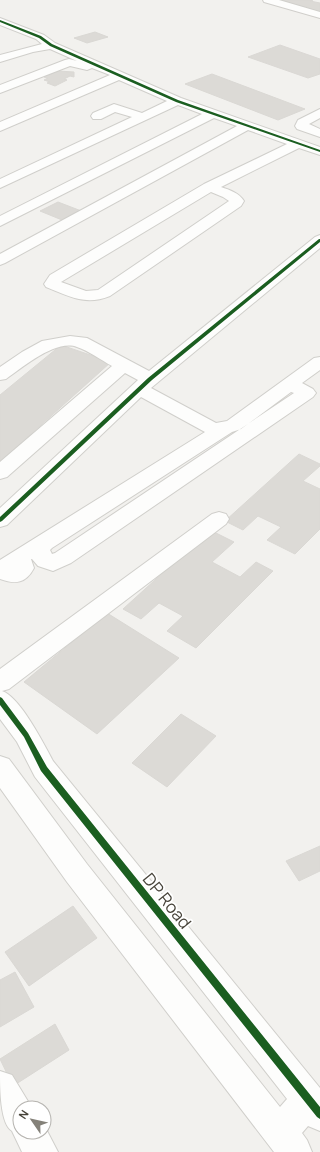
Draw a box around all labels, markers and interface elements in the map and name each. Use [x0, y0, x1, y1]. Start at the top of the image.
street label: DP Road [138, 868, 197, 933]
north arrow [12, 1100, 52, 1140]
text: N [15, 1107, 32, 1122]

